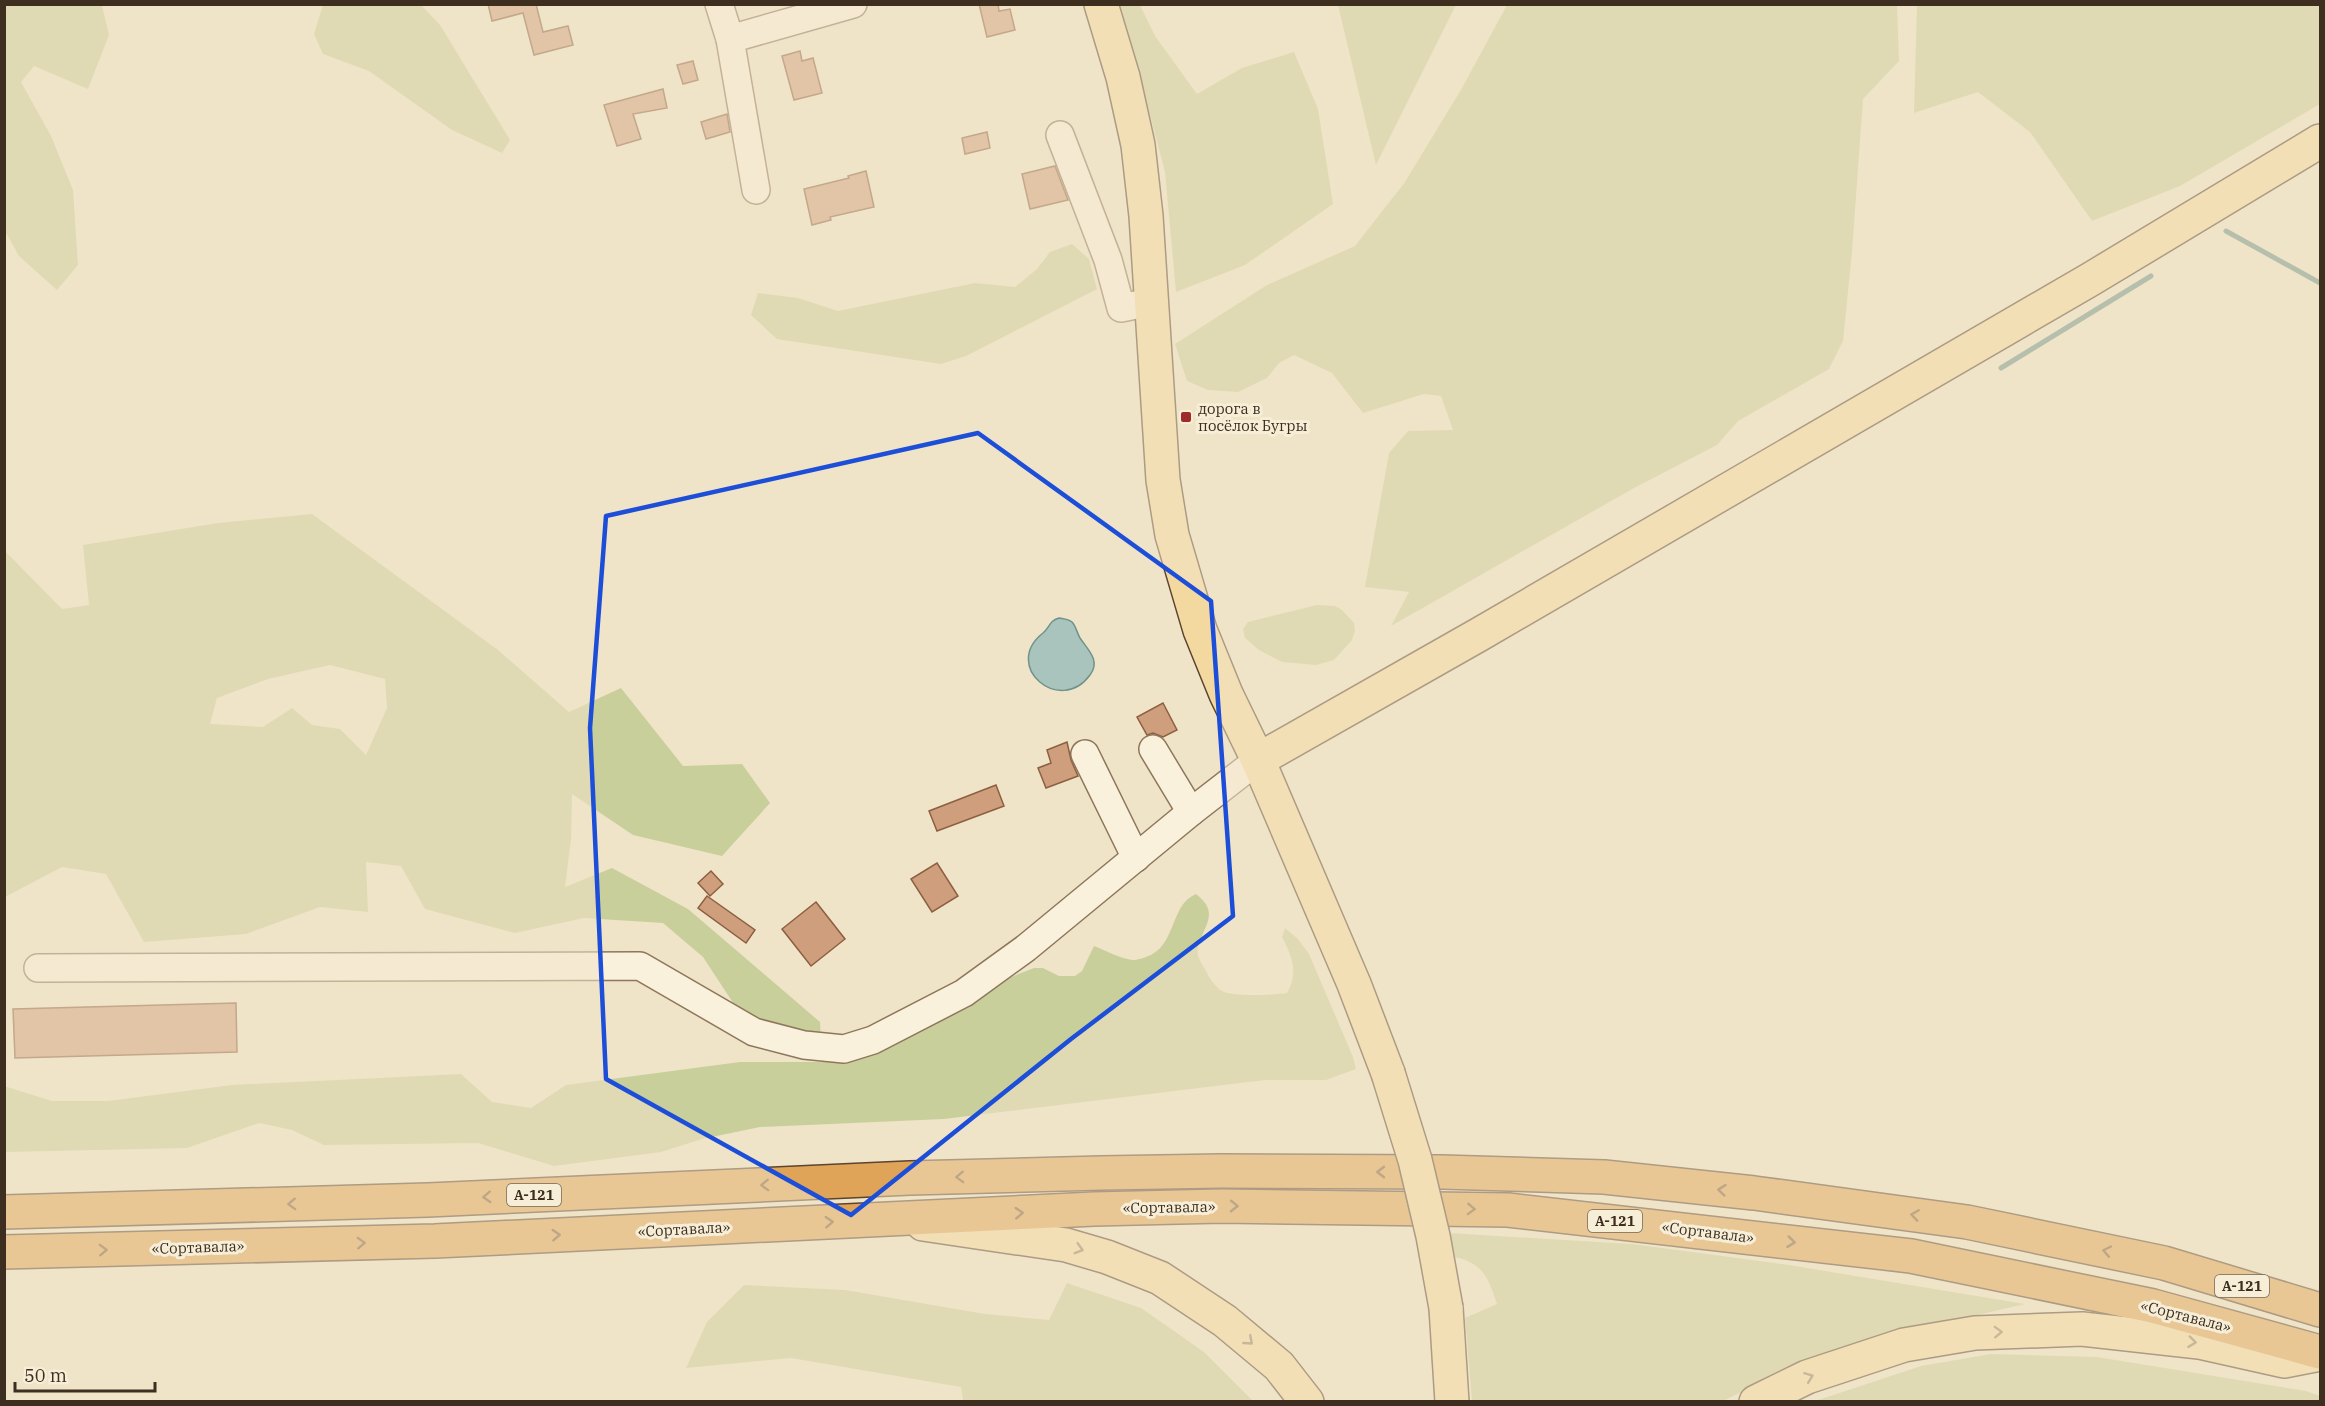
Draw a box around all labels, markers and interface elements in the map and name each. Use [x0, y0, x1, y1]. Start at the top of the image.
place label: дорога в посёлок Бугры [1198, 399, 1308, 435]
marker: дорога в посёлок Бугры [1179, 410, 1193, 424]
one-way arrow [1376, 1166, 1385, 1178]
one-way arrow [956, 1171, 965, 1183]
one-way arrow [761, 1178, 770, 1191]
road number: А-121 [507, 1184, 561, 1206]
one-way arrow [1717, 1184, 1726, 1197]
one-way arrow [482, 1191, 491, 1203]
one-way arrow [287, 1197, 296, 1210]
street label: «Сортавала» [1123, 1197, 1216, 1217]
one-way arrow [1230, 1200, 1239, 1212]
one-way arrow [1467, 1203, 1476, 1215]
one-way arrow [1014, 1206, 1023, 1219]
one-way arrow [1911, 1209, 1920, 1222]
road number: А-121 [1588, 1210, 1642, 1232]
one-way arrow [825, 1216, 834, 1229]
street label: «Сортавала» [637, 1217, 731, 1241]
street label: «Сортавала» [1661, 1217, 1755, 1247]
one-way arrow [551, 1229, 560, 1242]
one-way arrow [1786, 1235, 1795, 1247]
street label: «Сортавала» [151, 1236, 245, 1258]
one-way arrow [356, 1236, 365, 1249]
one-way arrow [1073, 1242, 1084, 1254]
one-way arrow [98, 1243, 107, 1256]
one-way arrow [2102, 1245, 2112, 1258]
road number: А-121 [2215, 1275, 2269, 1297]
street label: «Сортавала» [2139, 1296, 2233, 1336]
one-way arrow [1993, 1326, 2002, 1339]
one-way arrow [1242, 1334, 1253, 1345]
one-way arrow [2187, 1335, 2196, 1347]
scale bar [15, 1355, 154, 1393]
text: 50 m [24, 1364, 67, 1387]
one-way arrow [1803, 1372, 1814, 1384]

